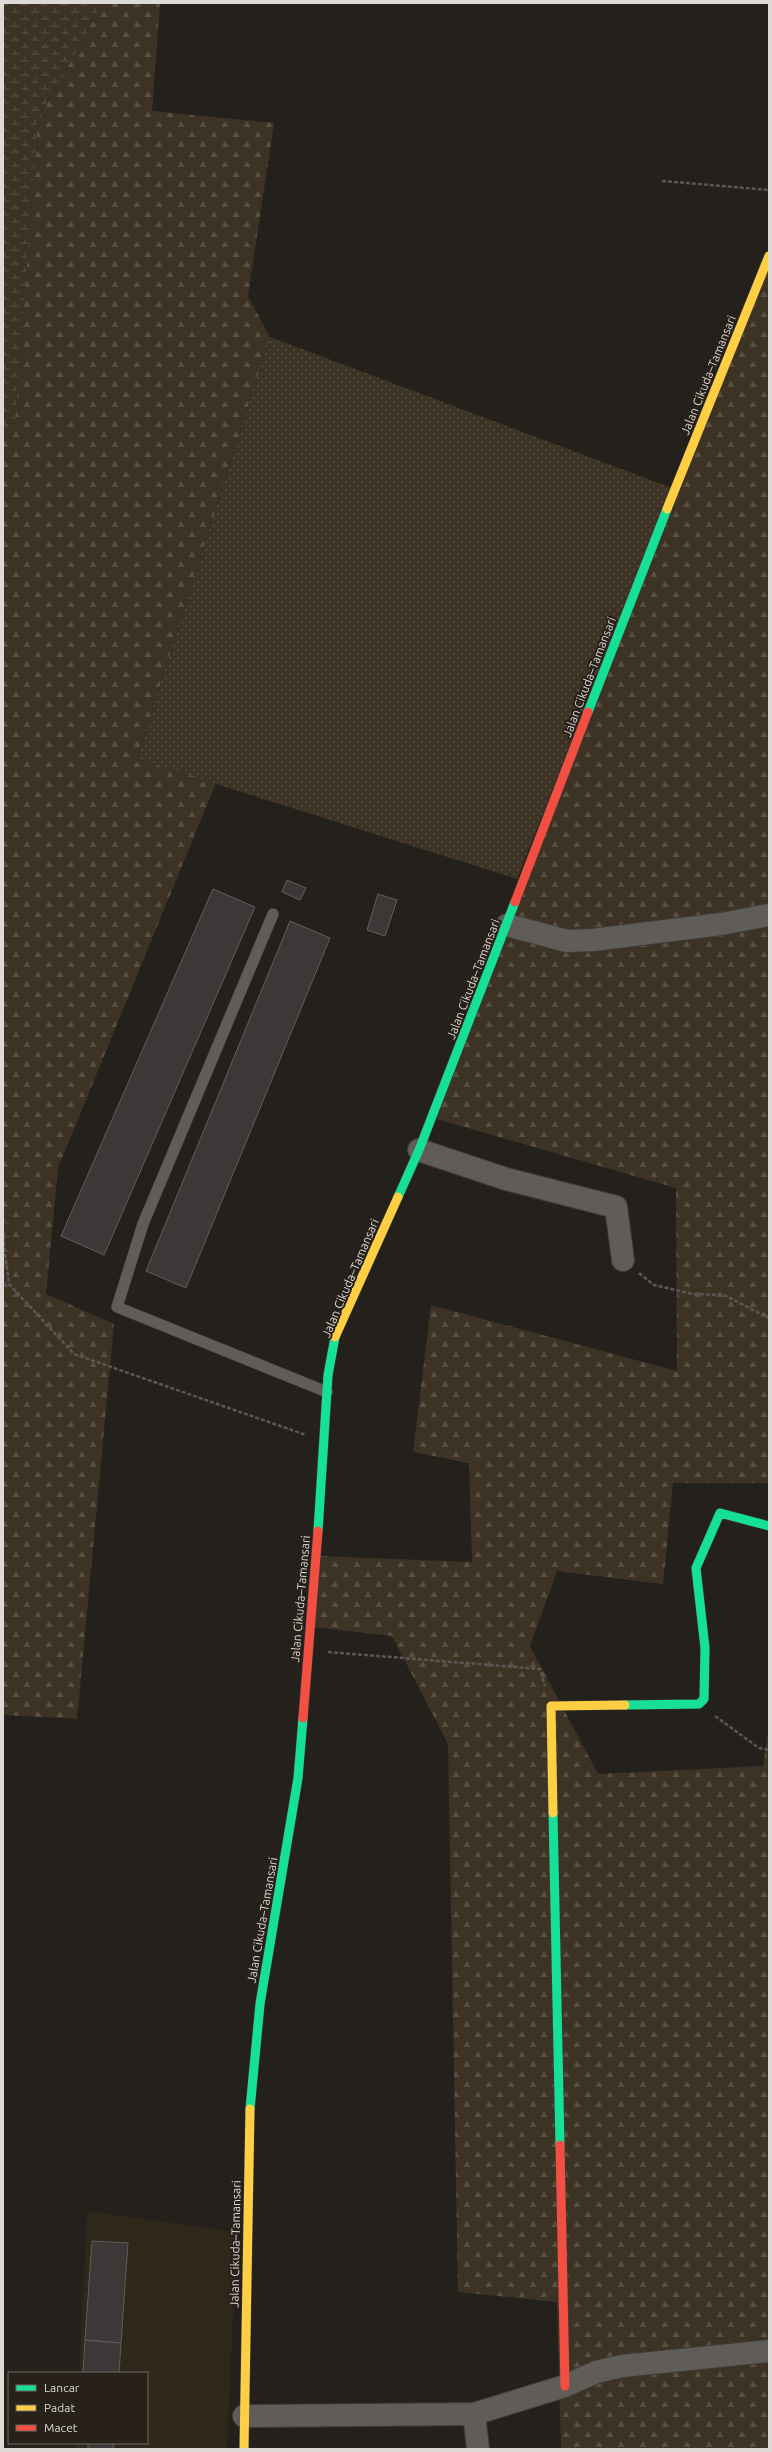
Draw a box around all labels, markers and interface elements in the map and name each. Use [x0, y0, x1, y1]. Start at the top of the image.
street label: Jalan Cikuda–Tamansari [678, 313, 738, 437]
street label: Jalan Cikuda–Tamansari [560, 615, 618, 739]
street label: Jalan Cikuda–Tamansari [444, 917, 502, 1041]
street label: Jalan Cikuda–Tamansari [319, 1217, 381, 1339]
street label: Jalan Cikuda–Tamansari [288, 1535, 312, 1663]
street label: Jalan Cikuda–Tamansari [245, 1856, 279, 1984]
street label: Jalan Cikuda–Tamansari [227, 2180, 243, 2308]
legend [8, 2372, 148, 2444]
text: Lancar [44, 2381, 80, 2394]
text: Padat [44, 2401, 75, 2414]
text: Macet [44, 2421, 78, 2434]

